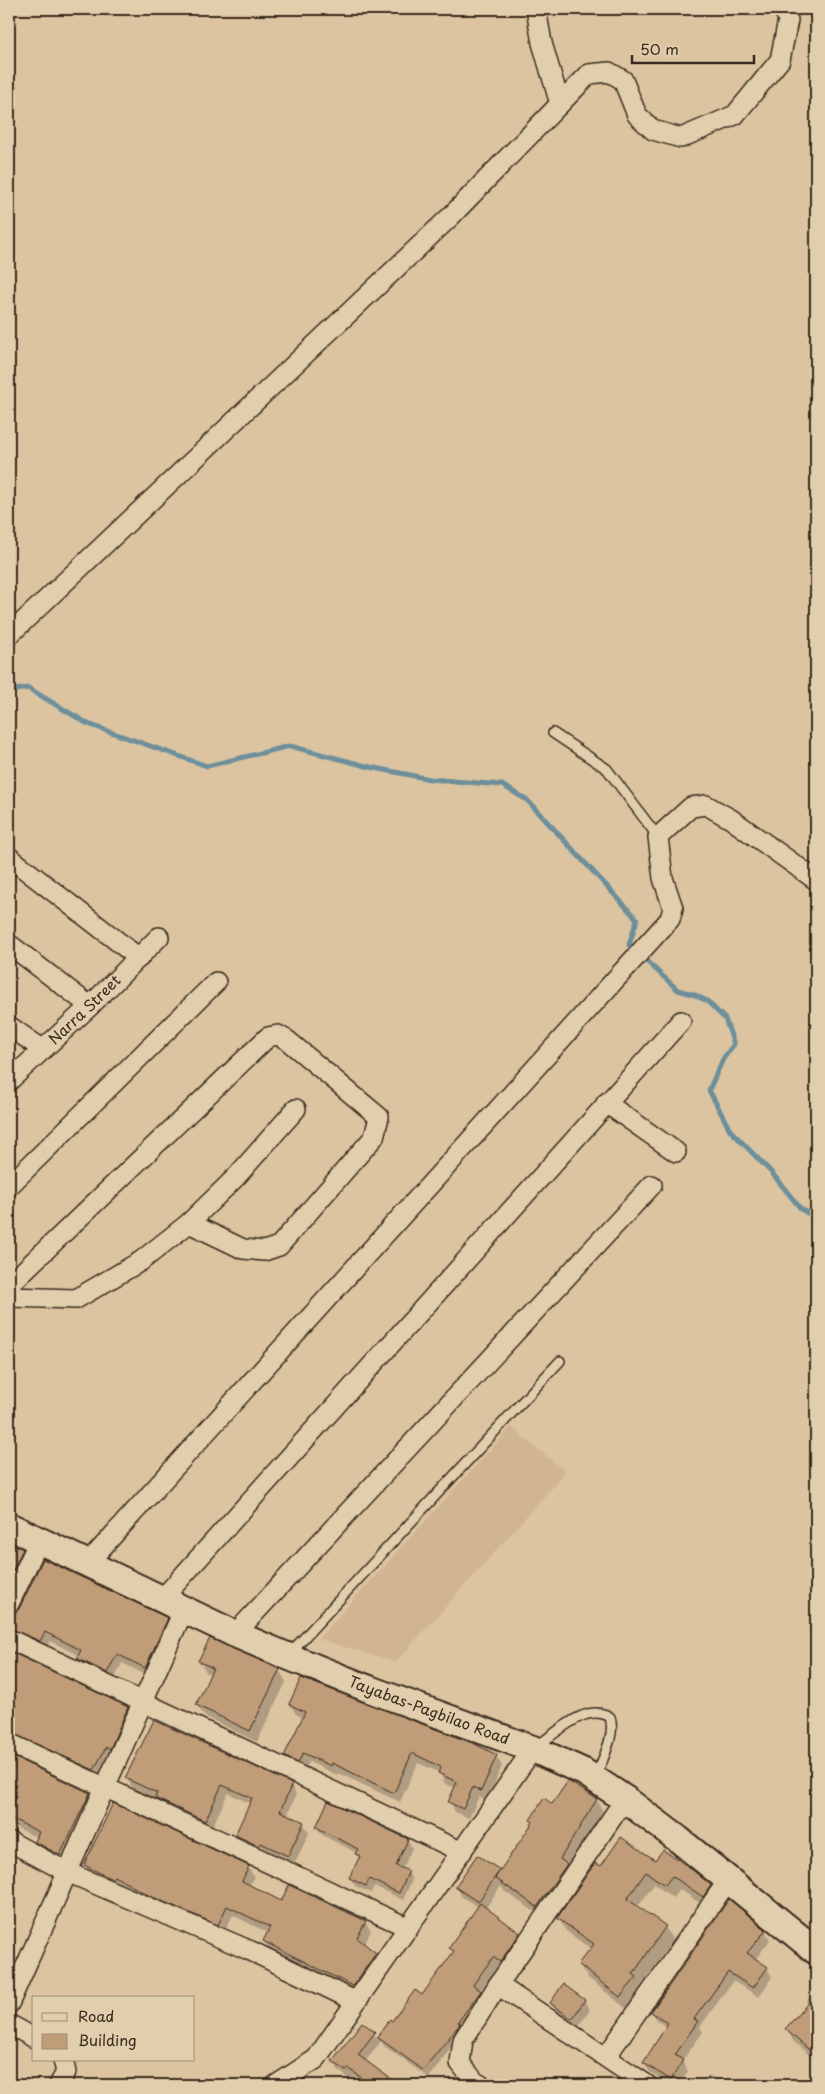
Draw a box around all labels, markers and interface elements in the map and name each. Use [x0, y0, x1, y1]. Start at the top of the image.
scale bar [632, 32, 755, 64]
text: 50 m [640, 37, 679, 60]
street label: Narra Street [42, 969, 125, 1049]
street label: Tayabas-Pagbilao Road [345, 1669, 513, 1750]
legend [32, 1996, 195, 2062]
text: Road [78, 2004, 114, 2027]
text: Building [78, 2028, 137, 2051]

